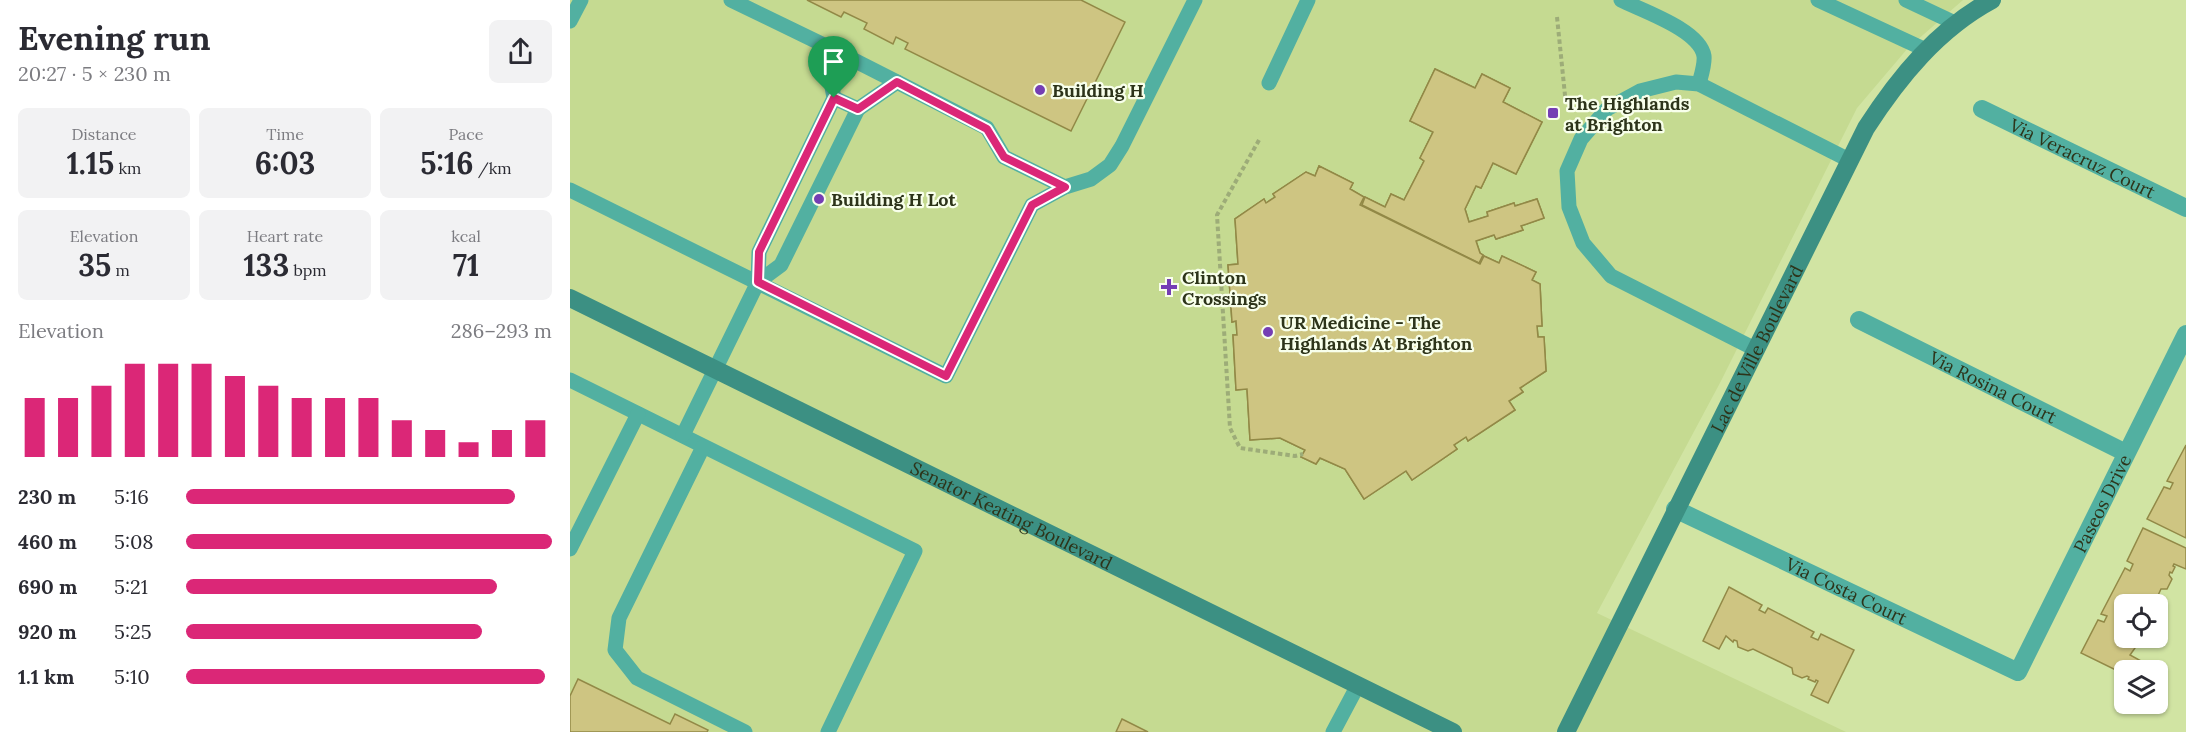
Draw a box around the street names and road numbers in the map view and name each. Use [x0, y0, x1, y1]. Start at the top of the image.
street label: Via Veracruz Court [2005, 112, 2159, 203]
street label: Lac de Ville Boulevard [1705, 261, 1808, 436]
street label: Via Rosina Court [1925, 345, 2061, 428]
street label: Paseos Drive [2068, 450, 2136, 556]
street label: Senator Keating Boulevard [907, 456, 1117, 575]
street label: Via Costa Court [1781, 551, 1911, 629]

